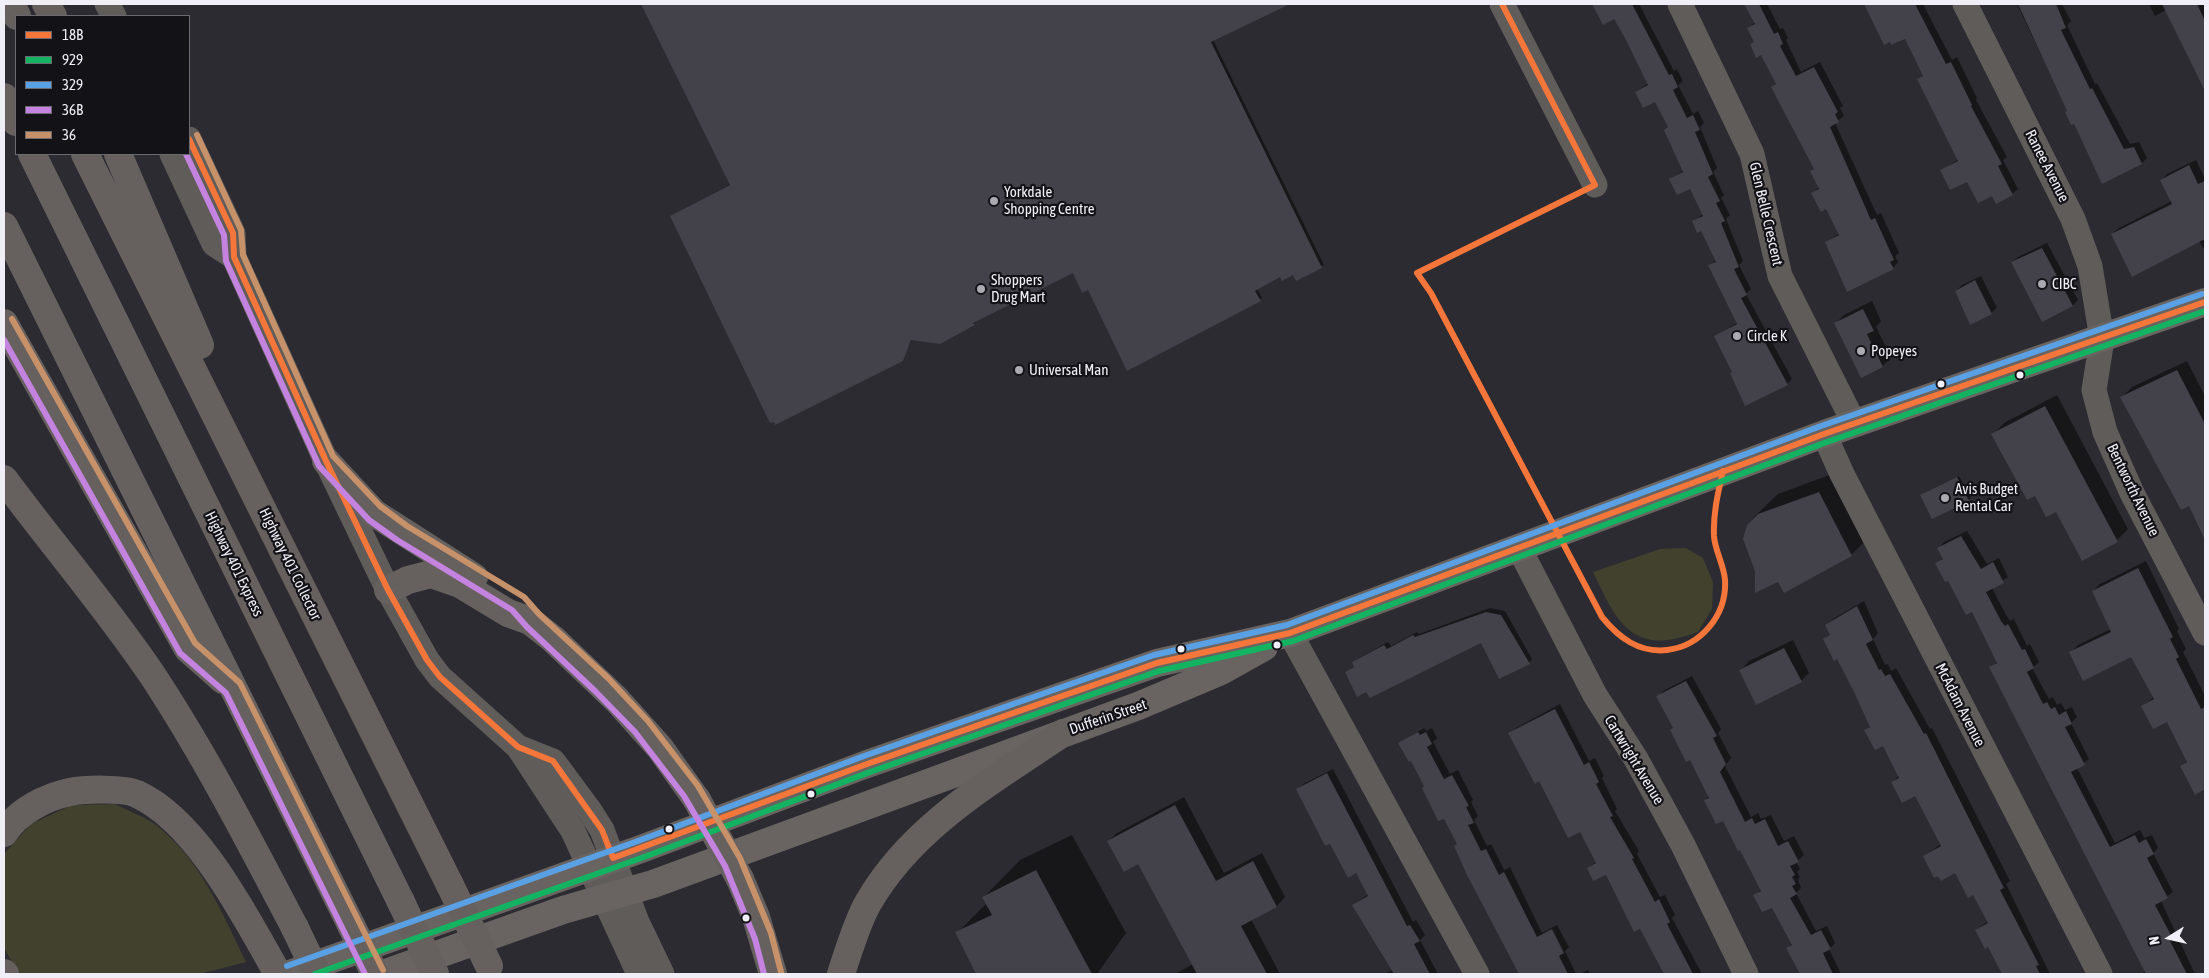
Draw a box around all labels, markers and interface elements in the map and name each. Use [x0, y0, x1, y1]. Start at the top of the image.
legend [15, 15, 190, 155]
text: 18B [62, 26, 83, 43]
text: 929 [62, 51, 83, 68]
text: 329 [62, 76, 83, 93]
text: 36B [62, 101, 83, 118]
text: 36 [62, 126, 76, 143]
street label: Ranee Avenue [2021, 127, 2073, 205]
street label: Glen Belle Crescent [1745, 160, 1787, 268]
place label: Yorkdale Shopping Centre [1004, 183, 1094, 218]
marker: Yorkdale Shopping Centre [988, 195, 1000, 207]
place label: Shoppers Drug Mart [991, 271, 1045, 306]
place label: CIBC [2052, 275, 2076, 293]
marker: CIBC [2036, 278, 2048, 290]
marker: Shoppers Drug Mart [975, 283, 987, 295]
place label: Circle K [1747, 327, 1787, 345]
marker: Circle K [1731, 330, 1743, 342]
place label: Popeyes [1871, 342, 1917, 360]
marker: Popeyes [1855, 345, 1867, 357]
place label: Universal Man [1029, 361, 1108, 379]
marker: Universal Man [1013, 364, 1025, 376]
unlabelled marker [2015, 370, 2025, 380]
unlabelled marker [1936, 379, 1946, 389]
street label: Bentworth Avenue [2103, 441, 2163, 539]
place label: Avis Budget Rental Car [1955, 480, 2018, 515]
marker: Avis Budget Rental Car [1939, 492, 1951, 504]
street label: Highway 401 Collector [255, 505, 325, 623]
street label: Highway 401 Express [201, 509, 267, 619]
unlabelled marker [1272, 640, 1282, 650]
unlabelled marker [1176, 644, 1186, 654]
street label: McAdam Avenue [1931, 660, 1989, 750]
street label: Dufferin Street [1067, 695, 1149, 739]
street label: Cartwright Avenue [1600, 712, 1668, 808]
unlabelled marker [806, 789, 816, 799]
unlabelled marker [664, 824, 674, 834]
unlabelled marker [741, 913, 751, 923]
north arrow [2144, 913, 2194, 963]
text: N [2146, 935, 2163, 946]

